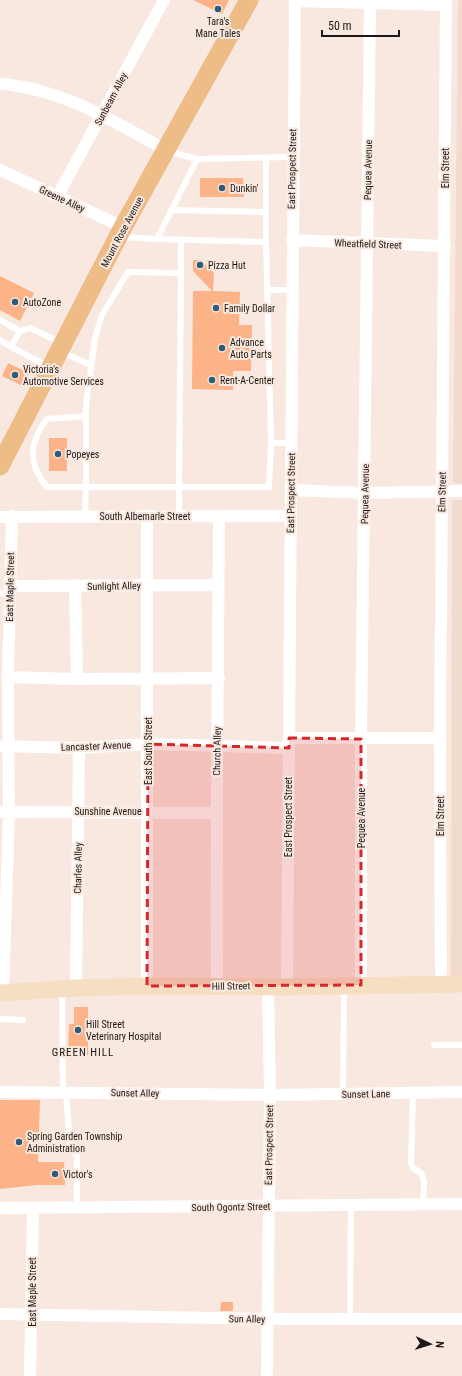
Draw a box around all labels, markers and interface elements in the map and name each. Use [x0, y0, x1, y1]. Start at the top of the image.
marker: Tara's Mane Tales [213, 4, 223, 14]
scale bar [322, 12, 399, 38]
place label: Tara's Mane Tales [196, 16, 241, 39]
text: 50 m [328, 19, 352, 33]
street label: Sunbeam Alley [92, 71, 130, 127]
street label: East Prospect Street [286, 129, 298, 209]
street label: Pequea Avenue [362, 139, 374, 200]
street label: Elm Street [440, 148, 451, 188]
marker: Dunkin' [217, 183, 227, 193]
place label: Dunkin' [230, 183, 259, 194]
street label: Greene Alley [37, 184, 87, 214]
street label: Mount Rose Avenue [99, 195, 145, 269]
street label: Wheatfield Street [334, 237, 402, 251]
marker: Pizza Hut [195, 260, 205, 270]
place label: Pizza Hut [208, 260, 246, 271]
marker: AutoZone [10, 297, 20, 307]
place label: AutoZone [23, 297, 61, 308]
marker: Family Dollar [211, 303, 221, 313]
place label: Family Dollar [224, 303, 275, 314]
place label: Advance Auto Parts [230, 337, 272, 360]
marker: Advance Auto Parts [217, 343, 227, 353]
place label: Victoria's Automotive Services [23, 364, 104, 387]
marker: Victoria's Automotive Services [10, 370, 20, 380]
marker: Rent-A-Center [207, 375, 217, 385]
place label: Rent-A-Center [220, 375, 274, 386]
marker: Popeyes [53, 449, 63, 459]
place label: Popeyes [66, 449, 100, 460]
street label: East Prospect Street [285, 453, 297, 533]
street label: Pequea Avenue [359, 463, 371, 524]
street label: Elm Street [436, 472, 448, 512]
street label: South Albemarle Street [100, 511, 190, 522]
street label: East Maple Street [4, 552, 16, 622]
street label: Sunlight Alley [87, 580, 141, 592]
street label: East South Street [143, 717, 154, 785]
street label: Church Alley [211, 726, 223, 776]
street label: Lancaster Avenue [61, 739, 132, 753]
street label: East Prospect Street [283, 777, 294, 857]
street label: Pequea Avenue [356, 787, 367, 848]
street label: Elm Street [435, 796, 446, 836]
street label: Sunshine Avenue [74, 806, 142, 817]
street label: Charles Alley [72, 842, 84, 894]
street label: Hill Street [211, 980, 251, 992]
place label: Hill Street Veterinary Hospital [86, 1019, 161, 1042]
marker: Hill Street Veterinary Hospital [73, 1025, 83, 1035]
district label: GREEN HILL [52, 1046, 114, 1059]
street label: Sunset Alley [111, 1087, 159, 1099]
street label: Sunset Lane [342, 1088, 391, 1100]
street label: East Prospect Street [263, 1105, 275, 1185]
place label: Spring Garden Township Administration [27, 1131, 123, 1154]
marker: Spring Garden Township Administration [14, 1137, 24, 1147]
marker: Victor's [50, 1169, 60, 1179]
place label: Victor's [63, 1169, 93, 1180]
street label: South Ogontz Street [191, 1201, 271, 1213]
street label: East Maple Street [27, 1257, 38, 1327]
street label: Sun Alley [229, 1313, 265, 1325]
north arrow [410, 1324, 450, 1364]
text: N [433, 1341, 446, 1349]

